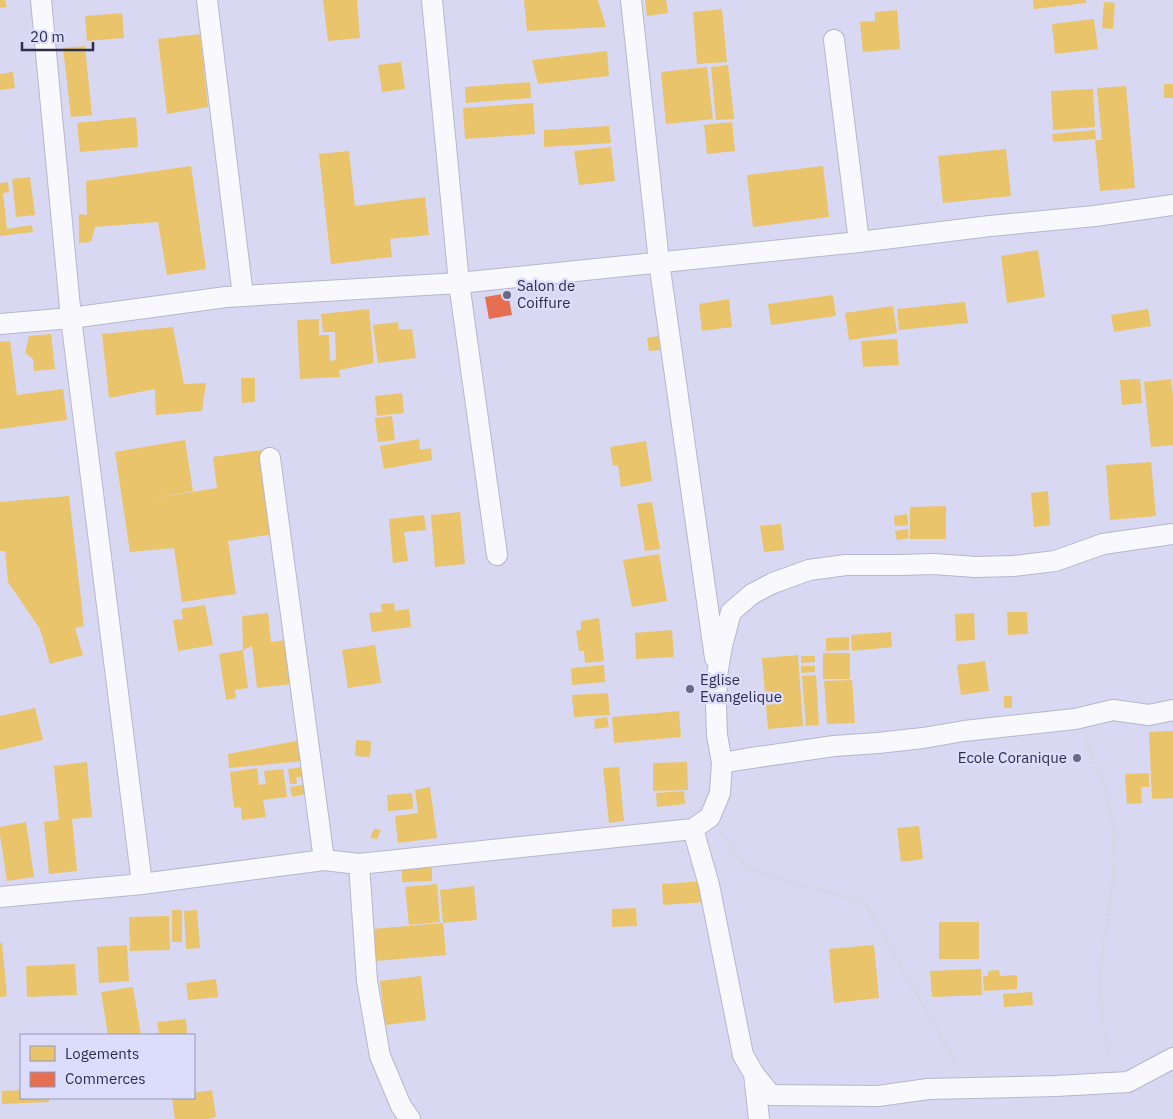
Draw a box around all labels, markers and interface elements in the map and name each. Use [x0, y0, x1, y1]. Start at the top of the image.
scale bar [22, 20, 94, 52]
text: 20 m [30, 27, 65, 46]
place label: Salon de Coiffure [517, 276, 575, 312]
marker: Salon de Coiffure [501, 289, 513, 301]
place label: Eglise Evangelique [700, 670, 782, 706]
marker: Eglise Evangelique [684, 683, 696, 695]
place label: Ecole Coranique [958, 748, 1067, 767]
marker: Ecole Coranique [1071, 752, 1083, 764]
legend [20, 1034, 195, 1099]
text: Logements [65, 1044, 139, 1063]
text: Commerces [65, 1069, 146, 1088]

